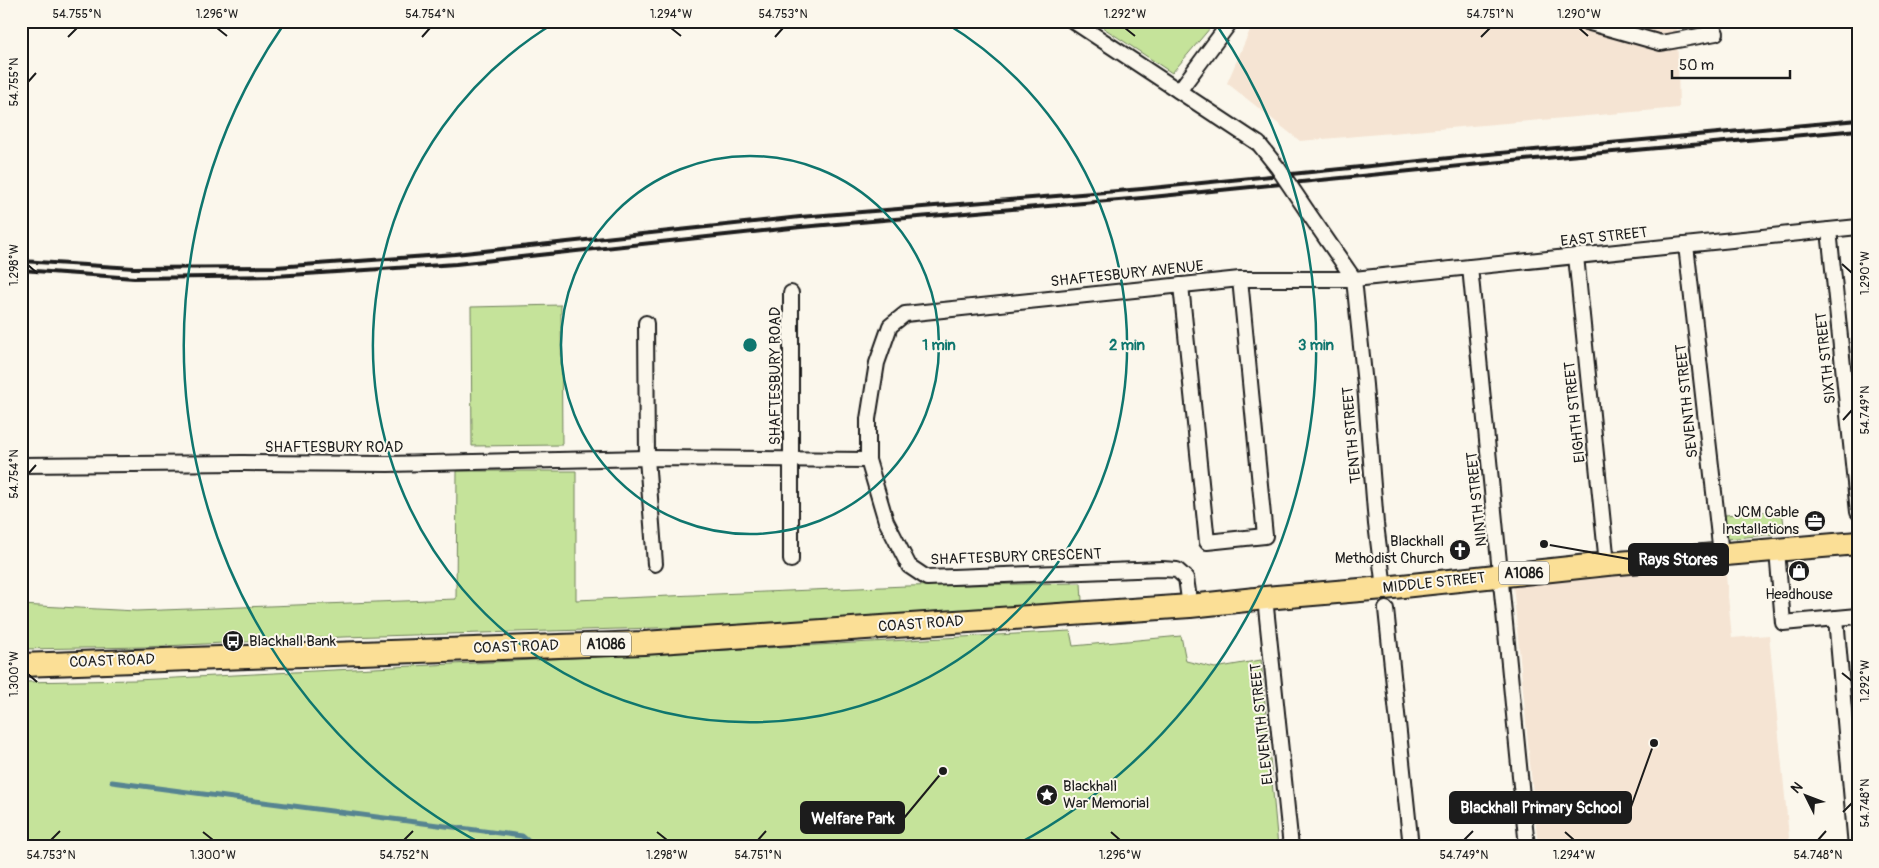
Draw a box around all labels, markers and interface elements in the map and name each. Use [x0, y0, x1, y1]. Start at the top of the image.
text: 54.755°N [53, 7, 101, 22]
text: 1.296°W [196, 7, 238, 22]
text: 54.754°N [405, 7, 455, 22]
text: 1.294°W [650, 7, 692, 22]
text: 54.753°N [758, 7, 808, 22]
text: 1.292°W [1104, 7, 1146, 22]
text: 54.751°N [1466, 7, 1514, 22]
text: 1.290°W [1557, 7, 1601, 22]
scale bar [1672, 48, 1789, 80]
text: 50 m [1679, 56, 1714, 75]
text: 54.755°N [7, 58, 22, 106]
street label: EAST STREET [1559, 223, 1649, 251]
text: 1.298°W [7, 244, 22, 286]
text: 1.290°W [1858, 251, 1873, 295]
street label: SHAFTESBURY AVENUE [1050, 256, 1205, 291]
street label: SHAFTESBURY ROAD [766, 307, 785, 445]
street label: SIXTH STREET [1812, 311, 1840, 405]
centre of rings [741, 336, 759, 354]
text: 1 min [922, 336, 956, 355]
text: 2 min [1109, 336, 1145, 355]
text: 3 min [1298, 336, 1334, 355]
street label: SEVENTH STREET [1672, 343, 1702, 459]
street label: EIGHTH STREET [1560, 360, 1590, 464]
street label: TENTH STREET [1338, 386, 1366, 484]
text: 54.749°N [1858, 386, 1873, 434]
street label: SHAFTESBURY ROAD [265, 438, 403, 457]
text: 54.754°N [7, 449, 22, 499]
street label: NINTH STREET [1463, 451, 1491, 547]
place label: JCM Cable Installations [1722, 503, 1800, 539]
office icon: JCM Cable Installations [1803, 509, 1827, 533]
place label: Blackhall Methodist Church [1335, 532, 1444, 568]
church icon: Blackhall Methodist Church [1448, 538, 1472, 562]
callout: Rays Stores [1629, 544, 1728, 575]
street label: SHAFTESBURY CRESCENT [930, 545, 1102, 569]
text: Rays Stores [1639, 550, 1718, 570]
shop icon: Headhouse [1787, 559, 1811, 583]
road number: A1086 [1499, 562, 1549, 584]
street label: MIDDLE STREET [1382, 568, 1486, 598]
place label: Headhouse [1765, 585, 1833, 604]
street label: COAST ROAD [878, 612, 964, 636]
bus stop icon: Blackhall Bank [221, 629, 245, 653]
place label: Blackhall Bank [249, 632, 337, 651]
road number: A1086 [581, 633, 631, 656]
street label: COAST ROAD [473, 636, 559, 658]
street label: COAST ROAD [69, 650, 155, 672]
text: 1.300°W [7, 651, 22, 697]
text: 1.292°W [1858, 660, 1873, 702]
street label: ELEVENTH STREET [1246, 662, 1278, 786]
north arrow [1782, 770, 1832, 820]
place label: Blackhall War Memorial [1063, 777, 1149, 813]
text: N [1787, 778, 1806, 797]
text: 54.748°N [1858, 779, 1873, 827]
place icon: Blackhall War Memorial [1035, 783, 1059, 807]
callout: Blackhall Primary School [1450, 792, 1631, 823]
text: Blackhall Primary School [1460, 798, 1622, 818]
callout: Welfare Park [801, 802, 904, 833]
text: Welfare Park [811, 809, 895, 829]
text: 54.753°N [26, 848, 76, 863]
text: 1.300°W [190, 848, 236, 863]
text: 54.752°N [379, 848, 429, 863]
text: 1.298°W [646, 848, 688, 863]
text: 54.751°N [734, 848, 782, 863]
text: 1.296°W [1099, 848, 1141, 863]
text: 54.749°N [1440, 848, 1488, 863]
text: 1.294°W [1553, 848, 1595, 863]
text: 54.748°N [1794, 848, 1842, 863]

